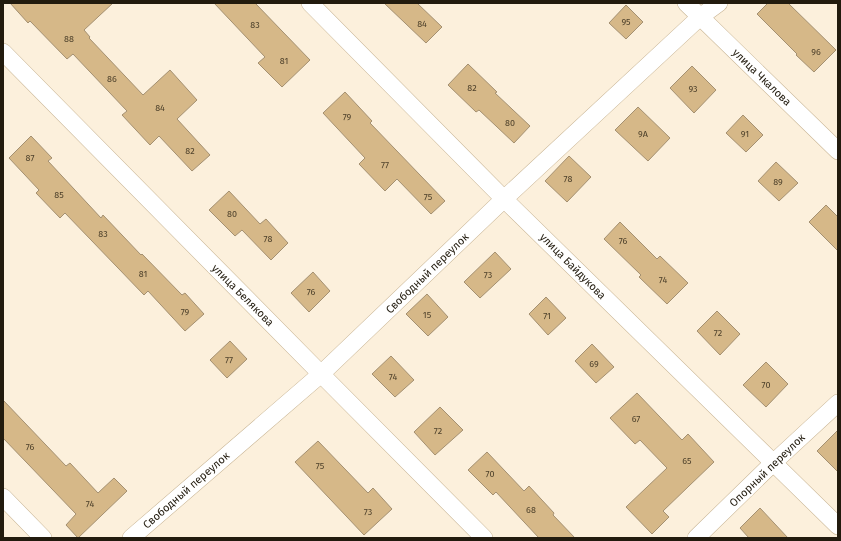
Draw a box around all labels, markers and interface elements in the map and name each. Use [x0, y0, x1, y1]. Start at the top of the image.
house number: 95 [621, 17, 631, 27]
house number: 84 [417, 19, 427, 29]
house number: 83 [250, 20, 260, 30]
house number: 88 [64, 34, 74, 44]
street label: улица Чкалова [730, 46, 794, 109]
house number: 96 [811, 47, 821, 57]
house number: 81 [280, 56, 288, 66]
house number: 86 [107, 74, 117, 84]
house number: 82 [467, 83, 477, 93]
house number: 93 [688, 84, 698, 94]
house number: 84 [155, 103, 165, 113]
house number: 79 [343, 112, 352, 122]
house number: 80 [505, 118, 515, 128]
house number: 9А [638, 129, 649, 139]
house number: 91 [741, 129, 749, 139]
house number: 82 [185, 146, 195, 156]
house number: 87 [26, 153, 34, 163]
house number: 77 [381, 160, 389, 170]
house number: 78 [564, 174, 572, 184]
house number: 89 [773, 177, 783, 187]
house number: 85 [54, 190, 64, 200]
house number: 75 [424, 192, 433, 202]
house number: 80 [227, 209, 237, 219]
house number: 83 [98, 229, 108, 239]
street label: Свободный переулок [383, 230, 472, 316]
street label: улица Байдукова [537, 231, 608, 302]
house number: 78 [264, 234, 272, 244]
house number: 76 [619, 236, 627, 246]
street label: улица Белякова [209, 262, 276, 329]
house number: 81 [139, 269, 147, 279]
house number: 73 [484, 270, 492, 280]
house number: 74 [659, 275, 667, 285]
house number: 76 [307, 287, 315, 297]
house number: 79 [181, 307, 190, 317]
house number: 15 [423, 310, 432, 320]
house number: 71 [543, 311, 551, 321]
house number: 72 [714, 328, 722, 338]
house number: 77 [225, 355, 233, 365]
house number: 69 [589, 359, 599, 369]
house number: 74 [389, 372, 397, 382]
house number: 70 [762, 380, 770, 390]
house number: 67 [632, 414, 640, 424]
house number: 72 [434, 426, 442, 436]
street label: Опорный переулок [727, 431, 808, 510]
house number: 76 [26, 442, 34, 452]
street label: Свободный переулок [140, 449, 232, 531]
house number: 65 [682, 456, 692, 466]
house number: 75 [316, 461, 325, 471]
house number: 70 [486, 469, 494, 479]
house number: 74 [86, 499, 94, 509]
house number: 68 [526, 505, 536, 515]
house number: 73 [364, 507, 372, 517]

